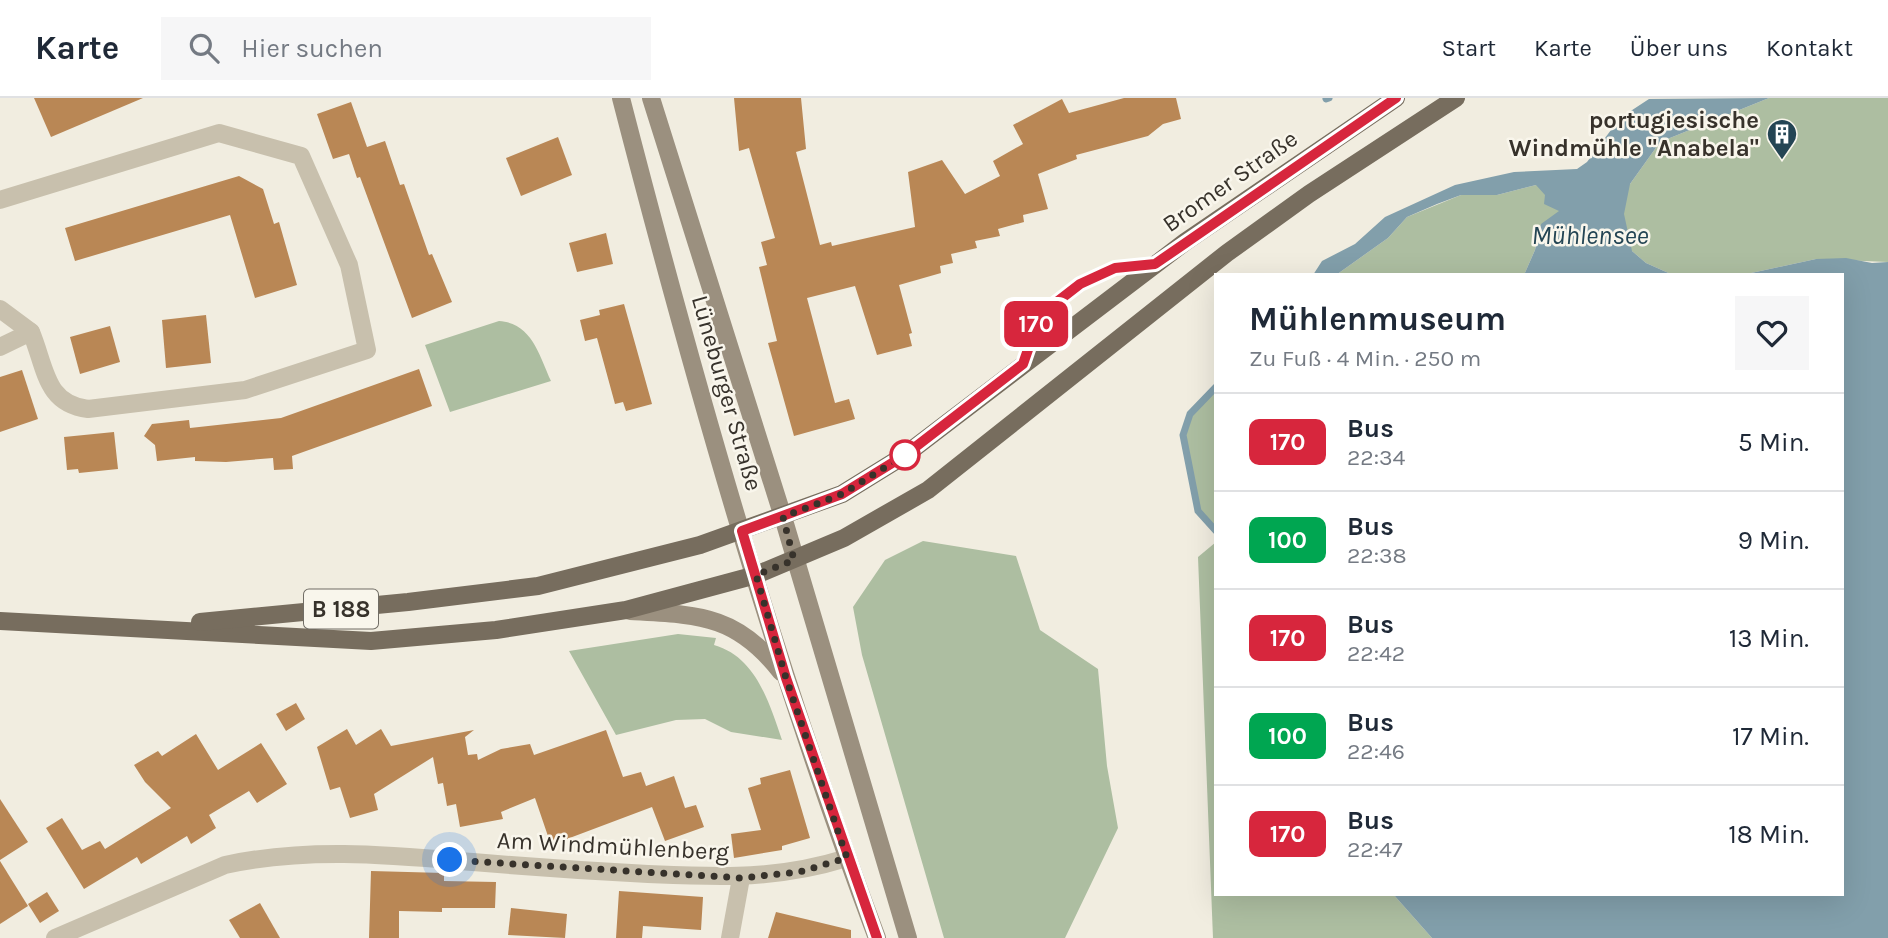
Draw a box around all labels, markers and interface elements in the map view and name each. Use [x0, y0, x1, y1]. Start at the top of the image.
search box [161, 17, 651, 80]
text: Karte [35, 29, 119, 67]
icon: search [185, 29, 223, 67]
text: Hier suchen [241, 33, 383, 64]
text: Start [1442, 34, 1496, 62]
text: Karte [1534, 34, 1592, 62]
text: Über uns [1630, 34, 1728, 62]
text: Kontakt [1766, 34, 1853, 62]
place label: portugiesische Windmühle "Anabela" [1509, 106, 1759, 162]
building icon: portugiesische Windmühle "Anabela" [1765, 117, 1799, 161]
street label: Bromer Straße [1157, 124, 1303, 238]
water label: Mühlensee [1531, 220, 1649, 251]
street label: Lüneburger Straße [686, 292, 768, 494]
button: heart [1735, 296, 1809, 370]
text: Mühlenmuseum [1249, 300, 1506, 338]
line badge: 170 [996, 301, 1076, 347]
text: 170 [1018, 310, 1054, 338]
text: Zu Fuß · 4 Min. · 250 m [1249, 345, 1481, 372]
text: Bus [1347, 413, 1394, 444]
text: 5 Min. [1738, 427, 1809, 458]
text: 170 [1270, 428, 1305, 456]
unlabelled marker [890, 440, 920, 470]
text: 22:34 [1347, 444, 1405, 471]
text: Bus [1347, 511, 1394, 542]
text: 9 Min. [1738, 525, 1809, 556]
text: 100 [1268, 526, 1307, 554]
text: 22:38 [1347, 542, 1407, 569]
road number: B 188 [304, 589, 378, 628]
text: Bus [1347, 609, 1394, 640]
text: 13 Min. [1729, 623, 1809, 654]
text: 170 [1270, 624, 1305, 652]
text: 22:42 [1347, 640, 1405, 667]
text: Bus [1347, 707, 1394, 738]
text: 17 Min. [1732, 721, 1809, 752]
text: 100 [1268, 722, 1307, 750]
text: 22:46 [1347, 738, 1405, 765]
text: Bus [1347, 805, 1394, 836]
text: 18 Min. [1728, 819, 1809, 850]
text: 170 [1270, 820, 1305, 848]
street label: Am Windmühlenberg [496, 826, 730, 866]
text: 22:47 [1347, 836, 1403, 863]
your location [432, 842, 467, 877]

